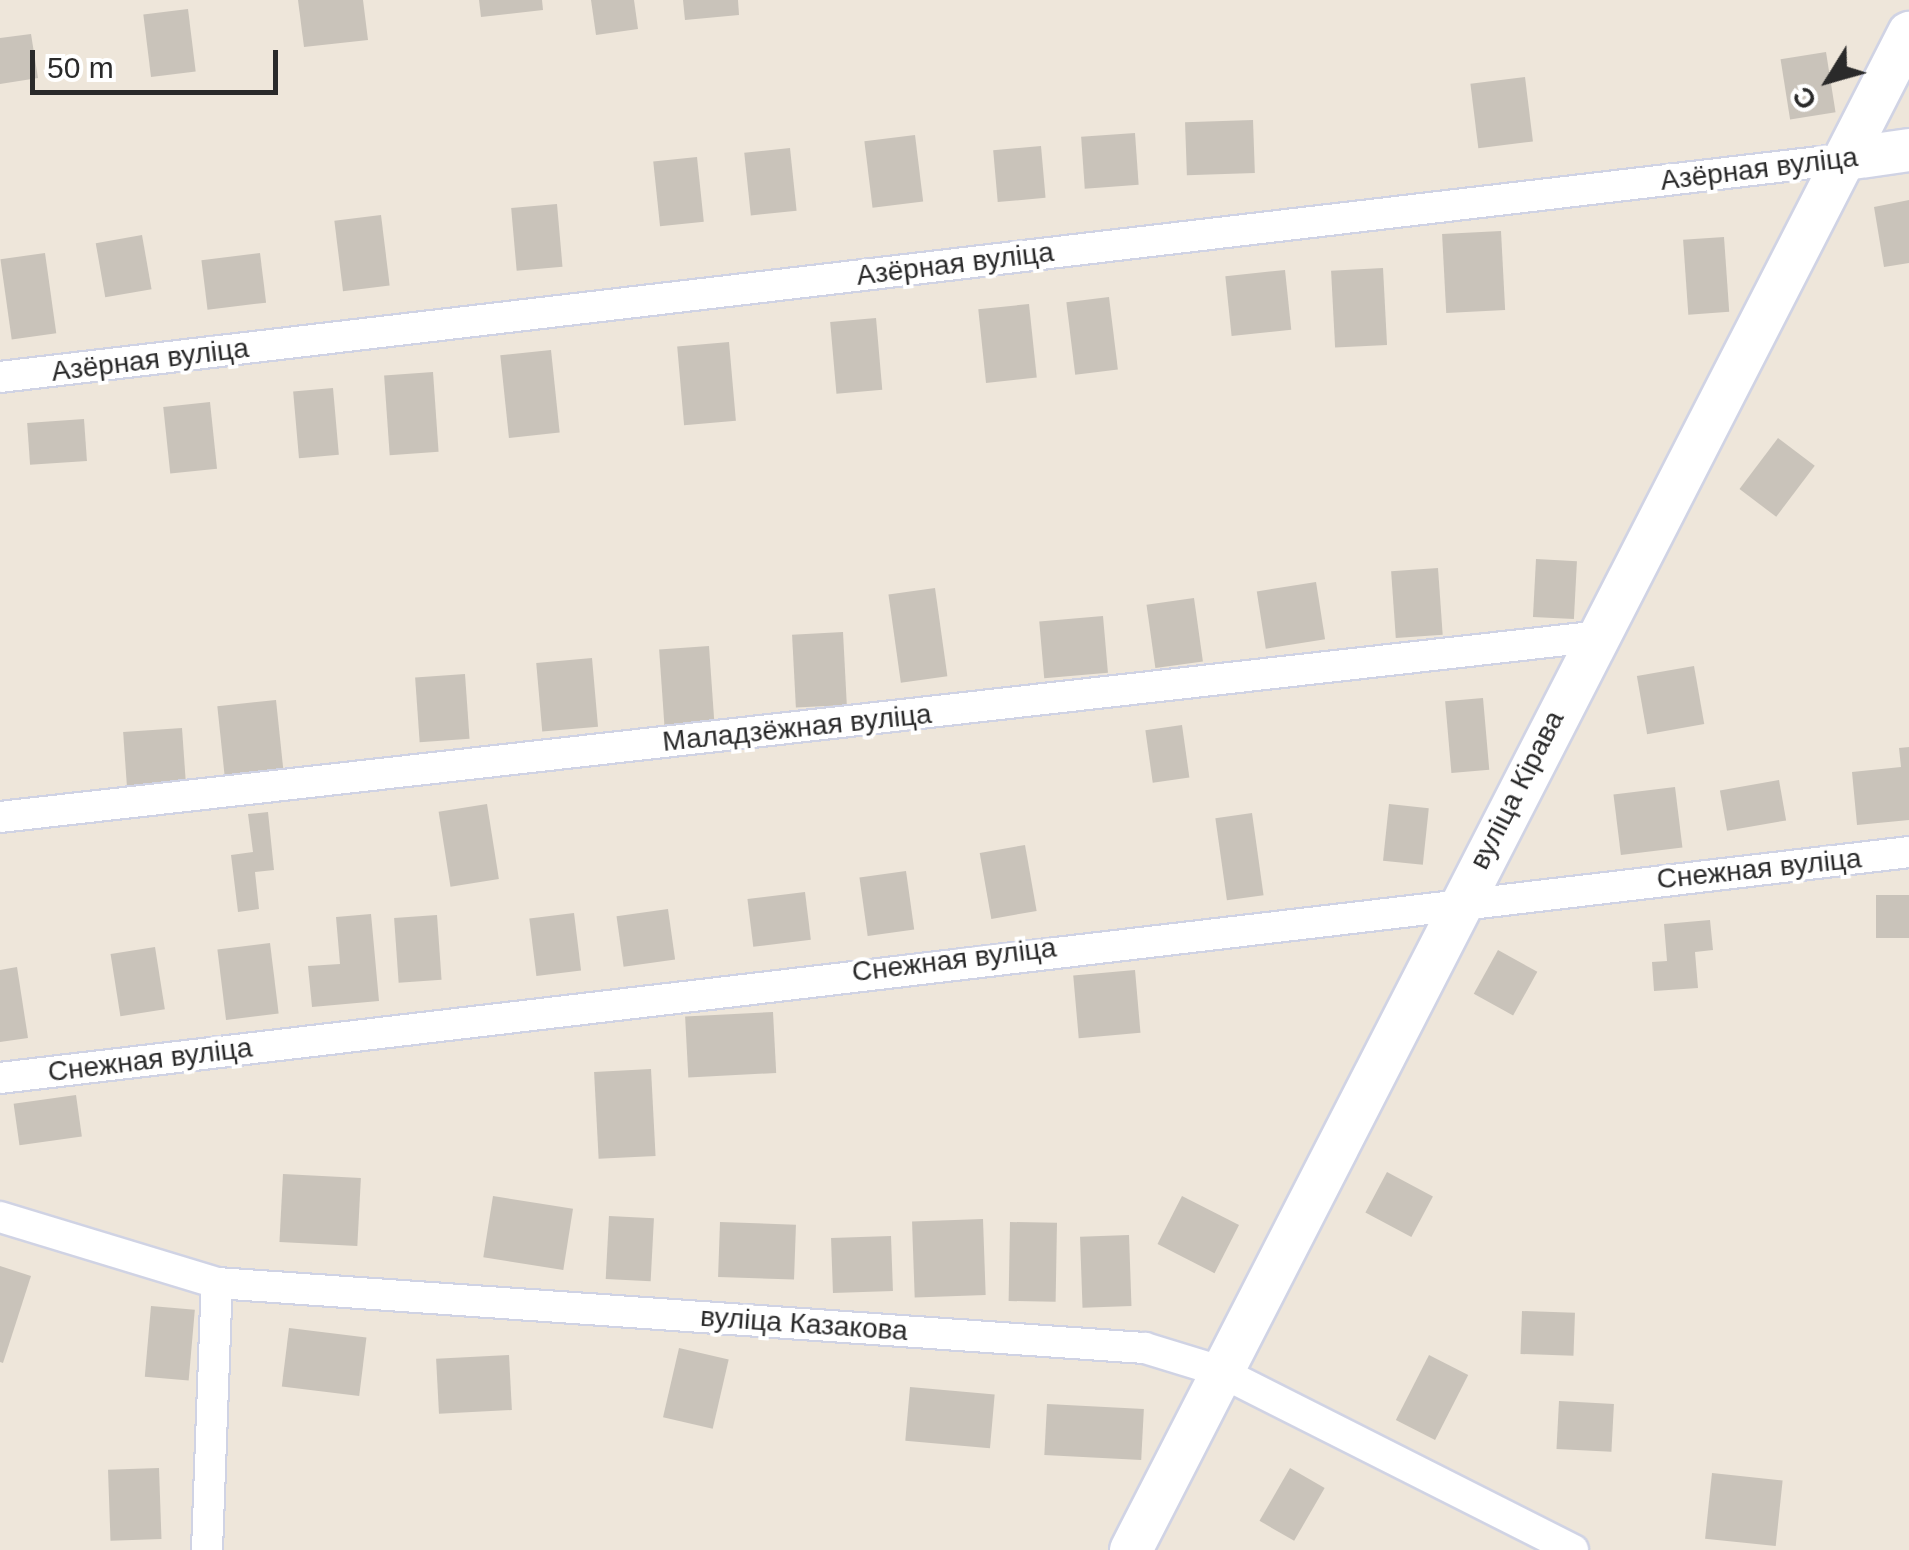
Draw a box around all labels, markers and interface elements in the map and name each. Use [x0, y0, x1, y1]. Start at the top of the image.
scale bar [35, 30, 282, 92]
north arrow [1779, 30, 1879, 130]
text: 50 m [47, 51, 114, 84]
text: С [1786, 81, 1823, 116]
street label: Азёрная вуліца [1658, 140, 1860, 198]
street label: Азёрная вуліца [854, 235, 1056, 293]
street label: Азёрная вуліца [49, 331, 251, 389]
street label: Маладзёжная вуліца [661, 697, 933, 759]
street label: вуліца Кірава [1463, 705, 1571, 875]
street label: Снежная вуліца [1655, 842, 1863, 896]
street label: Снежная вуліца [850, 931, 1058, 989]
street label: Снежная вуліца [46, 1031, 254, 1089]
street label: вуліца Казакова [699, 1300, 909, 1348]

